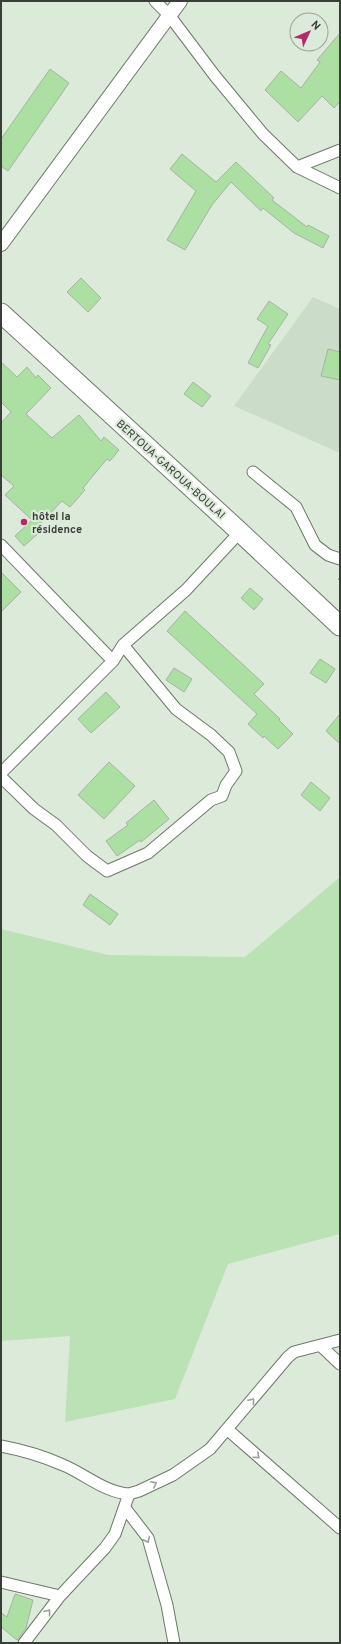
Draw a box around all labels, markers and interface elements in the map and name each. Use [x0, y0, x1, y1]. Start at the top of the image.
north arrow [289, 12, 329, 52]
text: N [308, 18, 323, 33]
street label: BERTOUA-GAROUA-BOULAI [113, 417, 228, 522]
place label: hôtel la résidence [32, 510, 82, 537]
marker: hôtel la résidence [19, 517, 29, 527]
one-way arrow [247, 1399, 254, 1406]
one-way arrow [252, 1451, 260, 1458]
one-way arrow [149, 1481, 157, 1489]
one-way arrow [142, 1536, 150, 1543]
one-way arrow [43, 1610, 50, 1617]

